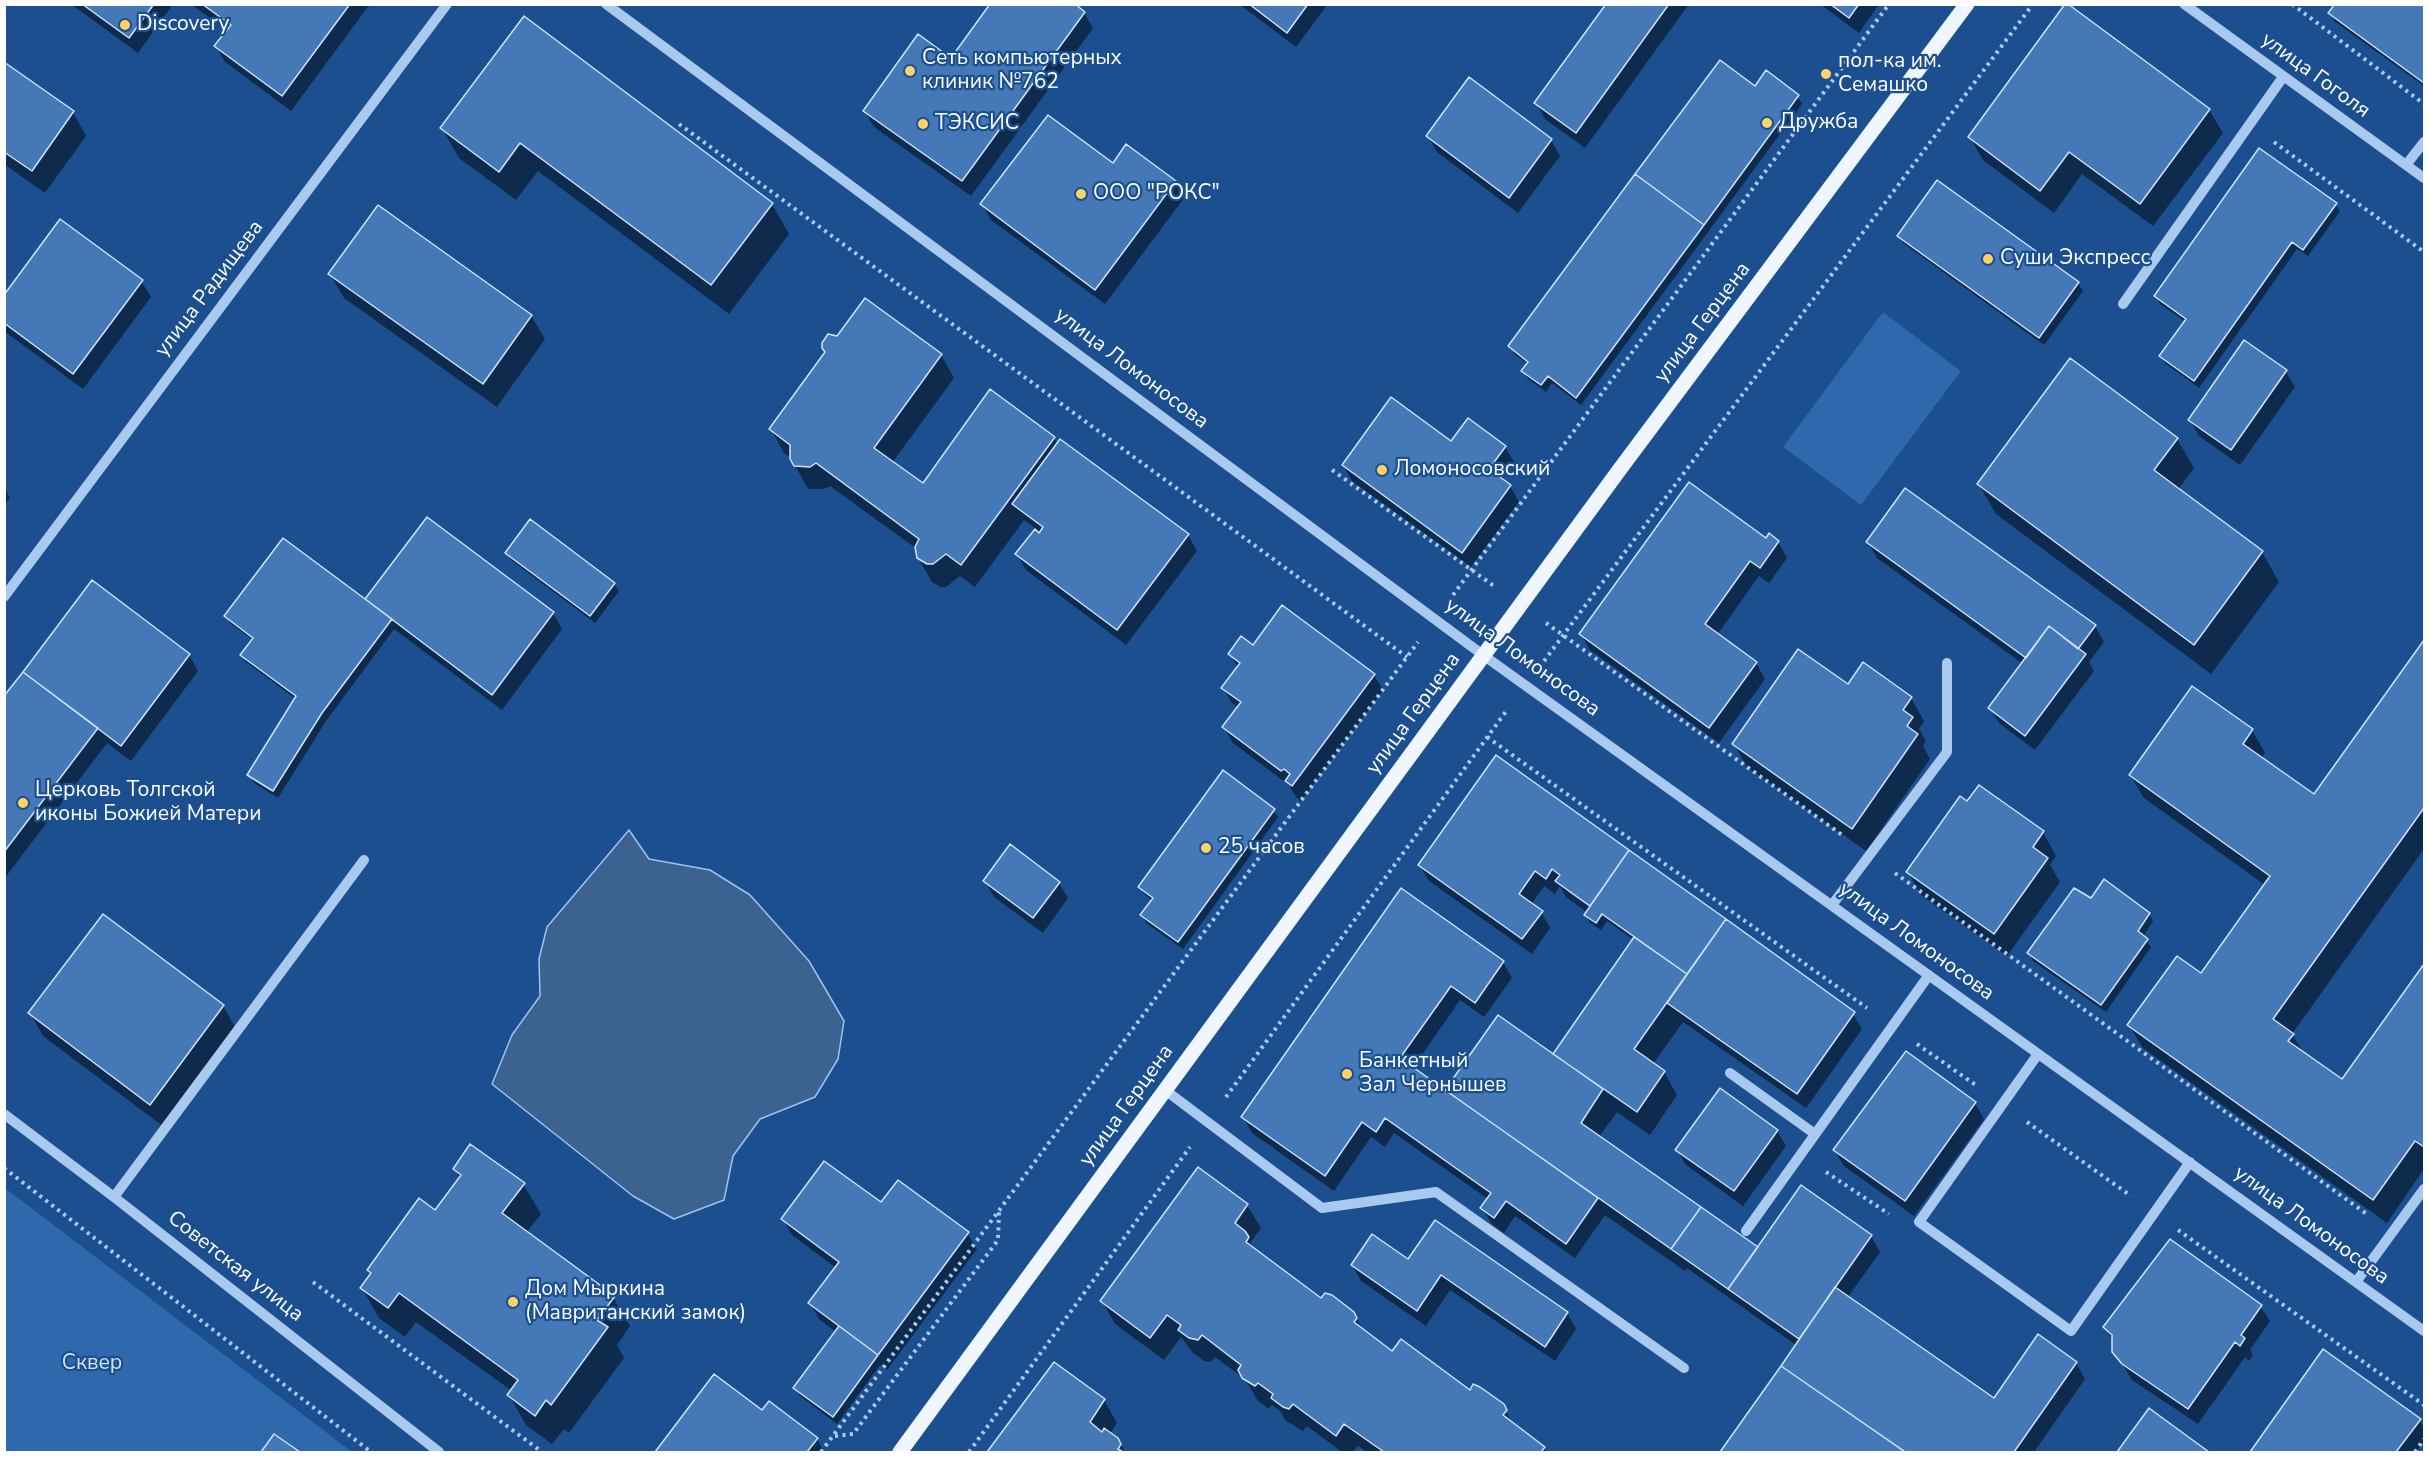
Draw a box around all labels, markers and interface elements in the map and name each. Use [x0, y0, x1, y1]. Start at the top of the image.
place label: Discovery [137, 12, 229, 38]
marker: Discovery [118, 18, 132, 32]
street label: улица Гоголя [2255, 28, 2375, 124]
place label: Сеть компьютерных клиник №762 [922, 46, 1122, 96]
place label: пол-ка им. Семашко [1838, 49, 1942, 99]
marker: Сеть компьютерных клиник №762 [903, 64, 917, 78]
marker: пол-ка им. Семашко [1819, 67, 1833, 81]
place label: Дружба [1779, 110, 1858, 136]
place label: ТЭКСИС [935, 111, 1019, 137]
marker: Дружба [1760, 116, 1774, 130]
marker: ТЭКСИС [916, 117, 930, 131]
place label: ООО "РОКС" [1093, 181, 1220, 207]
marker: ООО "РОКС" [1074, 187, 1088, 201]
street label: улица Радищева [150, 216, 270, 362]
place label: Суши Экспресс [2000, 246, 2150, 272]
marker: Суши Экспресс [1981, 252, 1995, 266]
street label: улица Герцена [1650, 258, 1756, 388]
street label: улица Ломоносова [1049, 303, 1213, 435]
place label: Ломоносовский [1394, 457, 1550, 483]
marker: Ломоносовский [1375, 463, 1389, 477]
street label: улица Ломоносова [1439, 593, 1605, 723]
street label: улица Герцена [1361, 648, 1467, 780]
place label: Церковь Толгской иконы Божией Матери [35, 778, 261, 828]
marker: Церковь Толгской иконы Божией Матери [16, 796, 30, 810]
place label: 25 часов [1218, 835, 1305, 861]
marker: 25 часов [1199, 841, 1213, 855]
street label: улица Ломоносова [1833, 877, 1999, 1007]
street label: улица Герцена [1074, 1040, 1180, 1172]
place label: Банкетный Зал Чернышев [1359, 1049, 1507, 1099]
marker: Банкетный Зал Чернышев [1340, 1067, 1354, 1081]
street label: улица Ломоносова [2228, 1161, 2394, 1291]
street label: Советская улица [162, 1206, 308, 1328]
place label: Дом Мыркина (Мавританский замок) [525, 1277, 746, 1327]
marker: Дом Мыркина (Мавританский замок) [506, 1295, 520, 1309]
park label: Сквер [62, 1351, 122, 1377]

